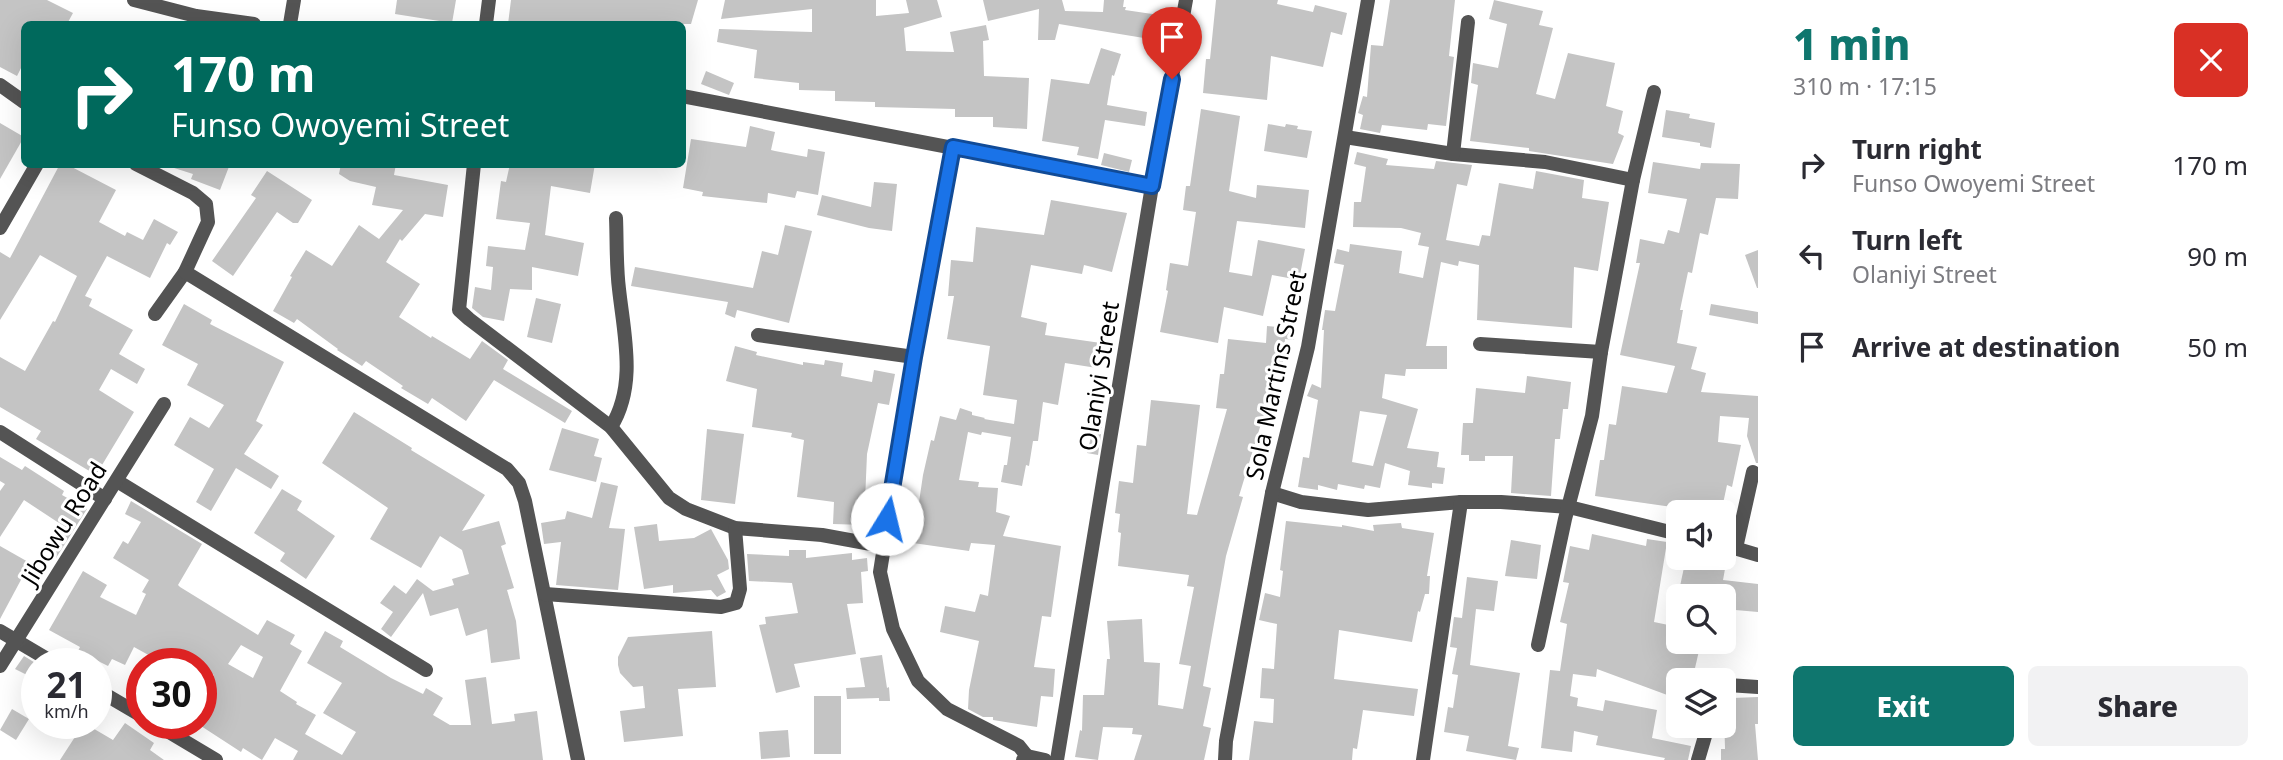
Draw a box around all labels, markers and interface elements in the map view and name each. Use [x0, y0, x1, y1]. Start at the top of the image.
pin [1142, 7, 1202, 79]
text: 1 min [1793, 15, 1910, 72]
icon: arrive [1153, 18, 1191, 56]
button: close [2174, 23, 2248, 97]
text: 170 m [171, 40, 316, 106]
icon: right [56, 49, 147, 140]
text: 310 m · 17:15 [1793, 70, 1937, 102]
text: Funso Owoyemi Street [171, 103, 509, 146]
text: Turn right [1852, 131, 1982, 167]
icon: right [1793, 146, 1831, 184]
text: 170 m [2172, 147, 2248, 183]
text: Funso Owoyemi Street [1852, 167, 2095, 199]
text: Turn left [1852, 222, 1963, 258]
icon: left [1793, 237, 1831, 275]
text: 90 m [2187, 238, 2248, 274]
text: Olaniyi Street [1852, 258, 1997, 290]
street label: Sola Martins Street [1237, 267, 1313, 483]
street label: Olaniyi Street [1070, 298, 1126, 453]
icon: arrive [1793, 328, 1831, 366]
text: Arrive at destination [1852, 329, 2121, 365]
text: 50 m [2187, 329, 2248, 365]
street label: Jibowu Road [11, 455, 114, 592]
position arrow [850, 482, 924, 556]
map controls [1666, 500, 1736, 738]
button: sound [1666, 500, 1736, 570]
button: search [1666, 584, 1736, 654]
speed limit sign: 30 [126, 648, 217, 739]
text: 21 [46, 661, 87, 708]
button: Exit [1793, 666, 2014, 746]
button: Share [2028, 666, 2248, 746]
button: layers [1666, 668, 1736, 738]
text: km/h [44, 699, 89, 723]

